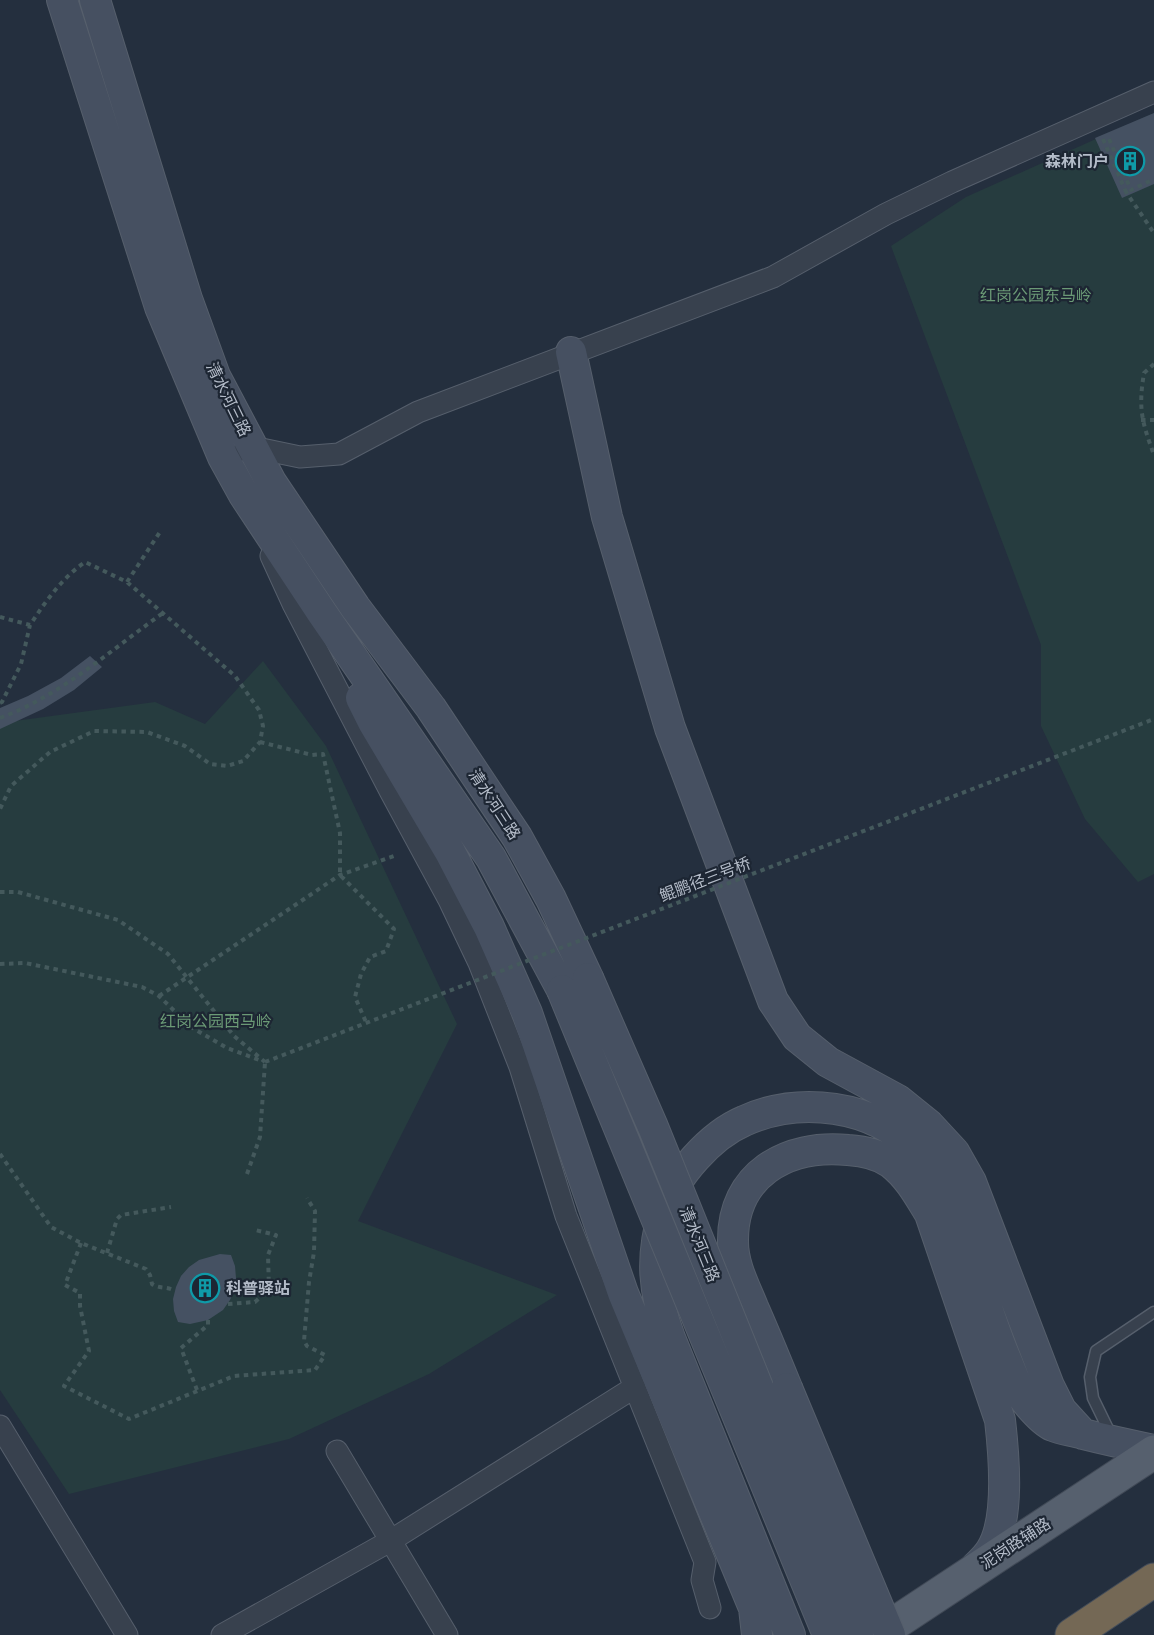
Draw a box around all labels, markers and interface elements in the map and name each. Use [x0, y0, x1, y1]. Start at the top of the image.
building icon: 森林门户 [1114, 145, 1146, 177]
place label: 森林门户 [1045, 151, 1109, 171]
park label: 红岗公园东马岭 [980, 285, 1092, 305]
street label: 清水河三路 [202, 359, 256, 439]
street label: 清水河三路 [465, 765, 525, 843]
street label: 鲲鹏径三号桥 [657, 852, 753, 906]
park label: 红岗公园西马岭 [160, 1011, 272, 1031]
street label: 清水河三路 [676, 1203, 724, 1285]
building icon: 科普驿站 [189, 1272, 221, 1304]
place label: 科普驿站 [226, 1278, 290, 1298]
street label: 泥岗路辅路 [976, 1513, 1054, 1573]

